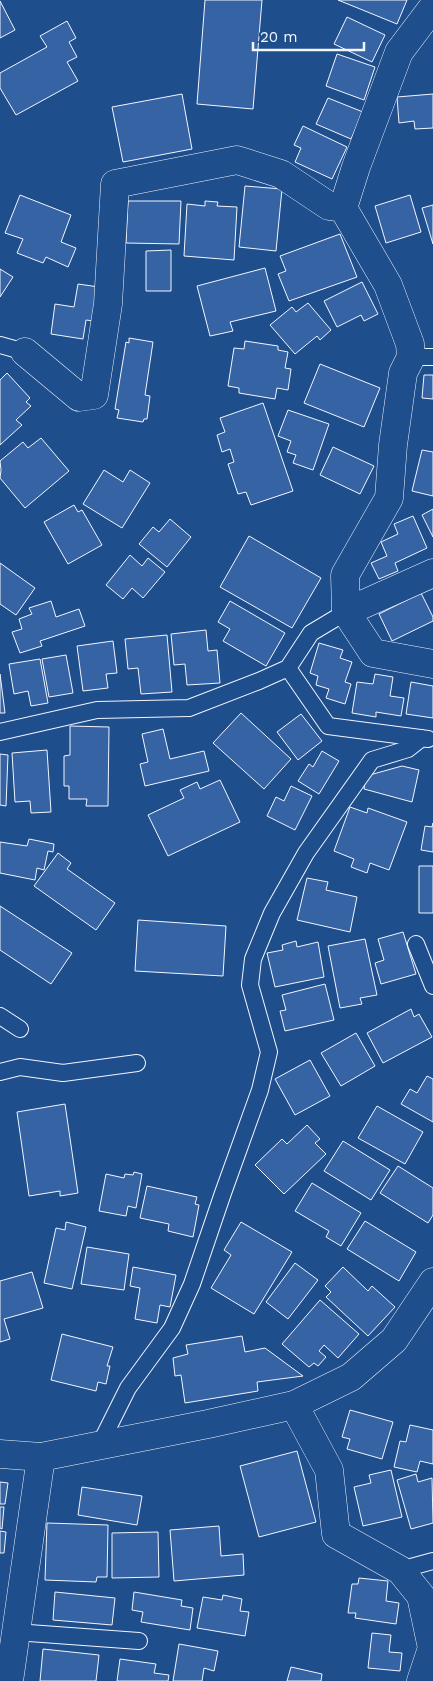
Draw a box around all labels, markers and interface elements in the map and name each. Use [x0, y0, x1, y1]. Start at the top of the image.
scale bar [253, 20, 364, 52]
text: 20 m [260, 28, 298, 46]

